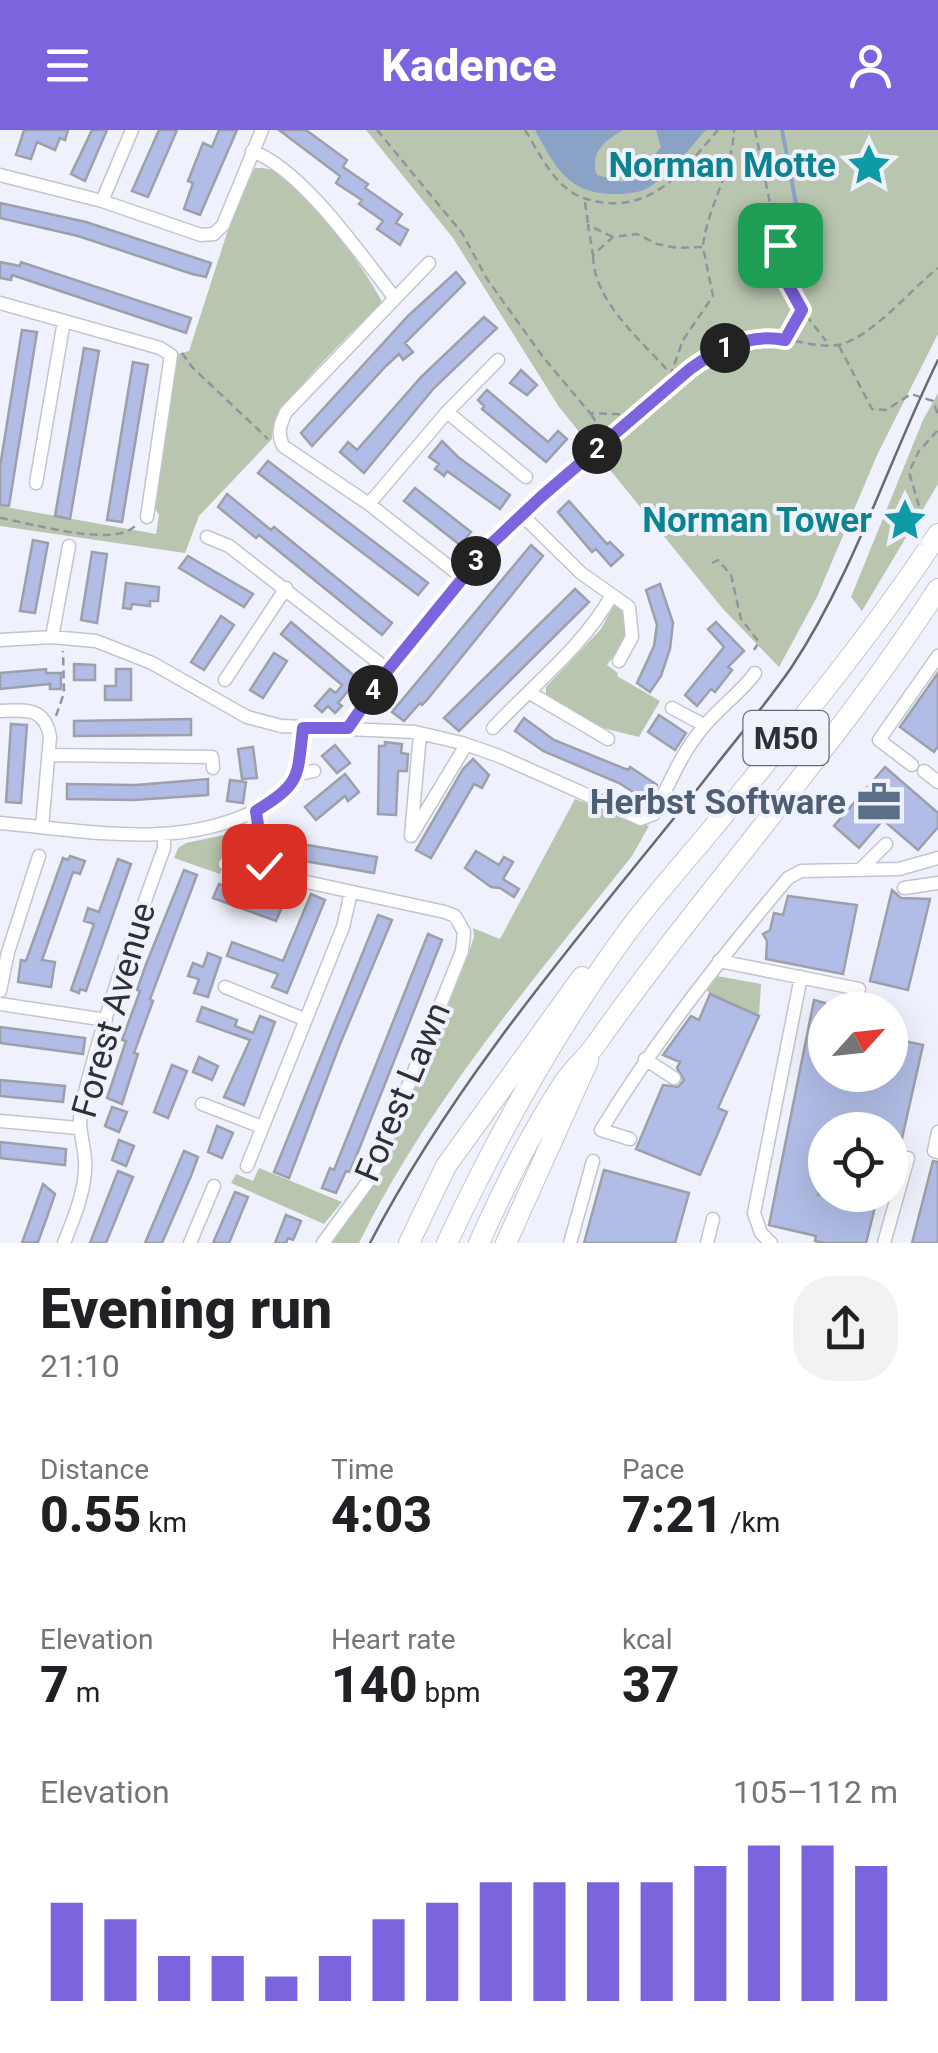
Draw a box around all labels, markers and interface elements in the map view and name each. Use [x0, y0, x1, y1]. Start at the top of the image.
icon: menu [40, 38, 95, 93]
icon: person [843, 38, 898, 93]
text: Kadence [381, 39, 557, 92]
place icon: Norman Motte [845, 141, 893, 189]
place label: Norman Motte [608, 145, 836, 186]
pin [738, 203, 823, 288]
icon: arrive [753, 218, 808, 273]
pin: 1 [700, 323, 750, 373]
text: 1 [717, 331, 733, 364]
pin: 2 [572, 424, 622, 474]
text: 2 [589, 432, 605, 465]
place icon: Norman Tower [881, 496, 929, 544]
place label: Norman Tower [642, 500, 872, 541]
pin: 3 [451, 536, 501, 586]
text: 3 [468, 544, 484, 577]
pin: 4 [348, 665, 398, 715]
text: 4 [365, 673, 381, 706]
road number: M50 [744, 711, 828, 765]
office icon: Herbst Software [855, 778, 903, 826]
place label: Herbst Software [590, 782, 846, 823]
pin [222, 824, 307, 909]
icon: check [237, 839, 292, 894]
street label: Forest Avenue [64, 898, 164, 1122]
north arrow [808, 992, 908, 1092]
map controls [808, 992, 908, 1212]
street label: Forest Lawn [347, 996, 459, 1188]
button: locate [808, 1112, 908, 1212]
button: share [793, 1276, 898, 1381]
text: Evening run [40, 1277, 332, 1341]
text: 21:10 [40, 1347, 120, 1385]
text: Distance [40, 1453, 149, 1486]
text: Time [331, 1453, 394, 1486]
text: Pace [622, 1453, 684, 1486]
text: 0.55 [40, 1486, 141, 1544]
text: 4:03 [331, 1486, 432, 1544]
text: 7:21 [622, 1486, 723, 1544]
text: km [141, 1506, 187, 1539]
text: /km [723, 1506, 780, 1539]
text: Elevation [40, 1623, 153, 1656]
text: Heart rate [331, 1623, 456, 1656]
text: kcal [622, 1623, 673, 1656]
text: 7 [40, 1656, 69, 1714]
text: 140 [331, 1656, 418, 1714]
text: 37 [622, 1656, 680, 1714]
text: m [69, 1676, 100, 1709]
text: bpm [418, 1676, 480, 1709]
text: Elevation [40, 1773, 170, 1811]
text: 105–112 m [733, 1773, 898, 1811]

